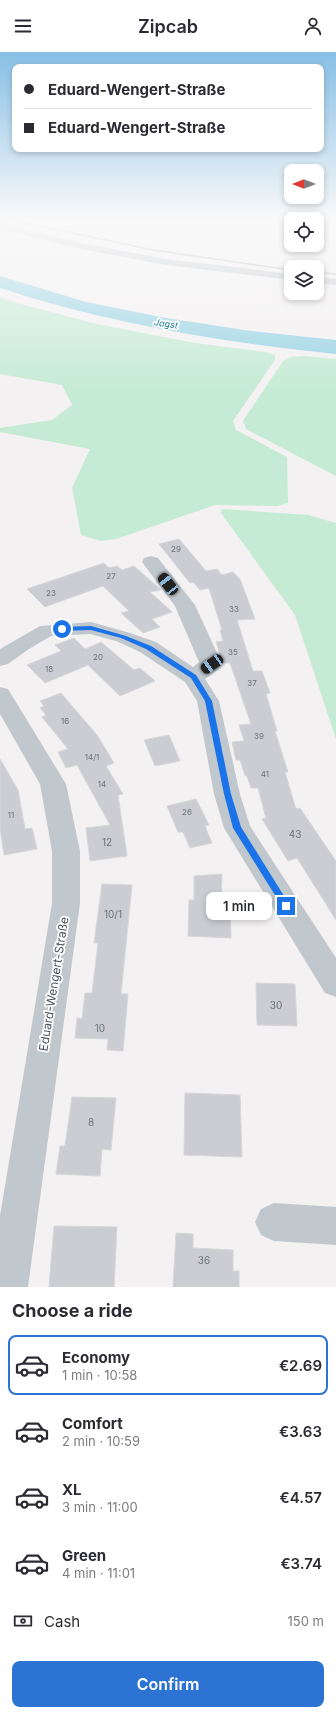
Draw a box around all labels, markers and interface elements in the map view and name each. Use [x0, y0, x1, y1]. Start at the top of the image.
icon: menu [12, 15, 34, 37]
icon: person [302, 15, 324, 37]
text: Zipcab [138, 16, 198, 37]
text: Eduard-Wengert-Straße [48, 80, 225, 99]
text: Eduard-Wengert-Straße [48, 118, 225, 137]
north arrow [284, 164, 324, 204]
map controls [284, 164, 324, 300]
button: locate [284, 212, 324, 252]
button: layers [284, 260, 324, 300]
water label: Jagst [153, 316, 180, 331]
house number: 29 [171, 544, 181, 554]
house number: 27 [106, 571, 116, 581]
car [156, 571, 180, 597]
house number: 23 [46, 588, 56, 598]
house number: 33 [229, 604, 239, 614]
route start [53, 620, 71, 638]
house number: 35 [228, 647, 238, 657]
house number: 20 [93, 652, 103, 662]
car [199, 652, 225, 676]
house number: 18 [45, 664, 53, 674]
house number: 37 [247, 678, 257, 688]
house number: 16 [61, 716, 69, 726]
house number: 39 [254, 731, 264, 741]
house number: 14/1 [85, 752, 99, 762]
house number: 41 [261, 769, 269, 779]
house number: 14 [98, 779, 106, 789]
house number: 26 [182, 807, 192, 817]
house number: 11 [8, 810, 14, 820]
house number: 43 [289, 828, 301, 840]
house number: 12 [102, 836, 112, 848]
callout: 1 min [206, 892, 272, 920]
route end [277, 897, 295, 915]
text: 1 min [223, 898, 255, 914]
house number: 10/1 [104, 908, 122, 920]
street label: Eduard-Wengert-Straße [35, 916, 72, 1052]
house number: 30 [270, 999, 282, 1011]
house number: 10 [95, 1022, 105, 1034]
house number: 8 [88, 1116, 94, 1128]
house number: 36 [198, 1254, 210, 1266]
text: Choose a ride [12, 1300, 133, 1321]
icon: car [14, 1347, 50, 1383]
text: Economy [62, 1348, 130, 1367]
text: €2.69 [279, 1356, 322, 1375]
text: 1 min · 10:58 [62, 1367, 137, 1383]
icon: car [14, 1413, 50, 1449]
text: Comfort [62, 1414, 123, 1433]
text: €3.63 [279, 1422, 322, 1441]
text: 2 min · 10:59 [62, 1433, 140, 1449]
icon: car [14, 1479, 50, 1515]
text: XL [62, 1480, 82, 1499]
text: €4.57 [280, 1488, 322, 1507]
text: 3 min · 11:00 [62, 1499, 138, 1515]
icon: car [14, 1545, 50, 1581]
text: Green [62, 1546, 106, 1565]
text: €3.74 [280, 1554, 322, 1573]
text: 4 min · 11:01 [62, 1565, 135, 1581]
icon: cash [12, 1610, 34, 1632]
text: Cash [44, 1612, 80, 1631]
text: 150 m [288, 1613, 324, 1629]
button: Confirm [12, 1661, 324, 1707]

